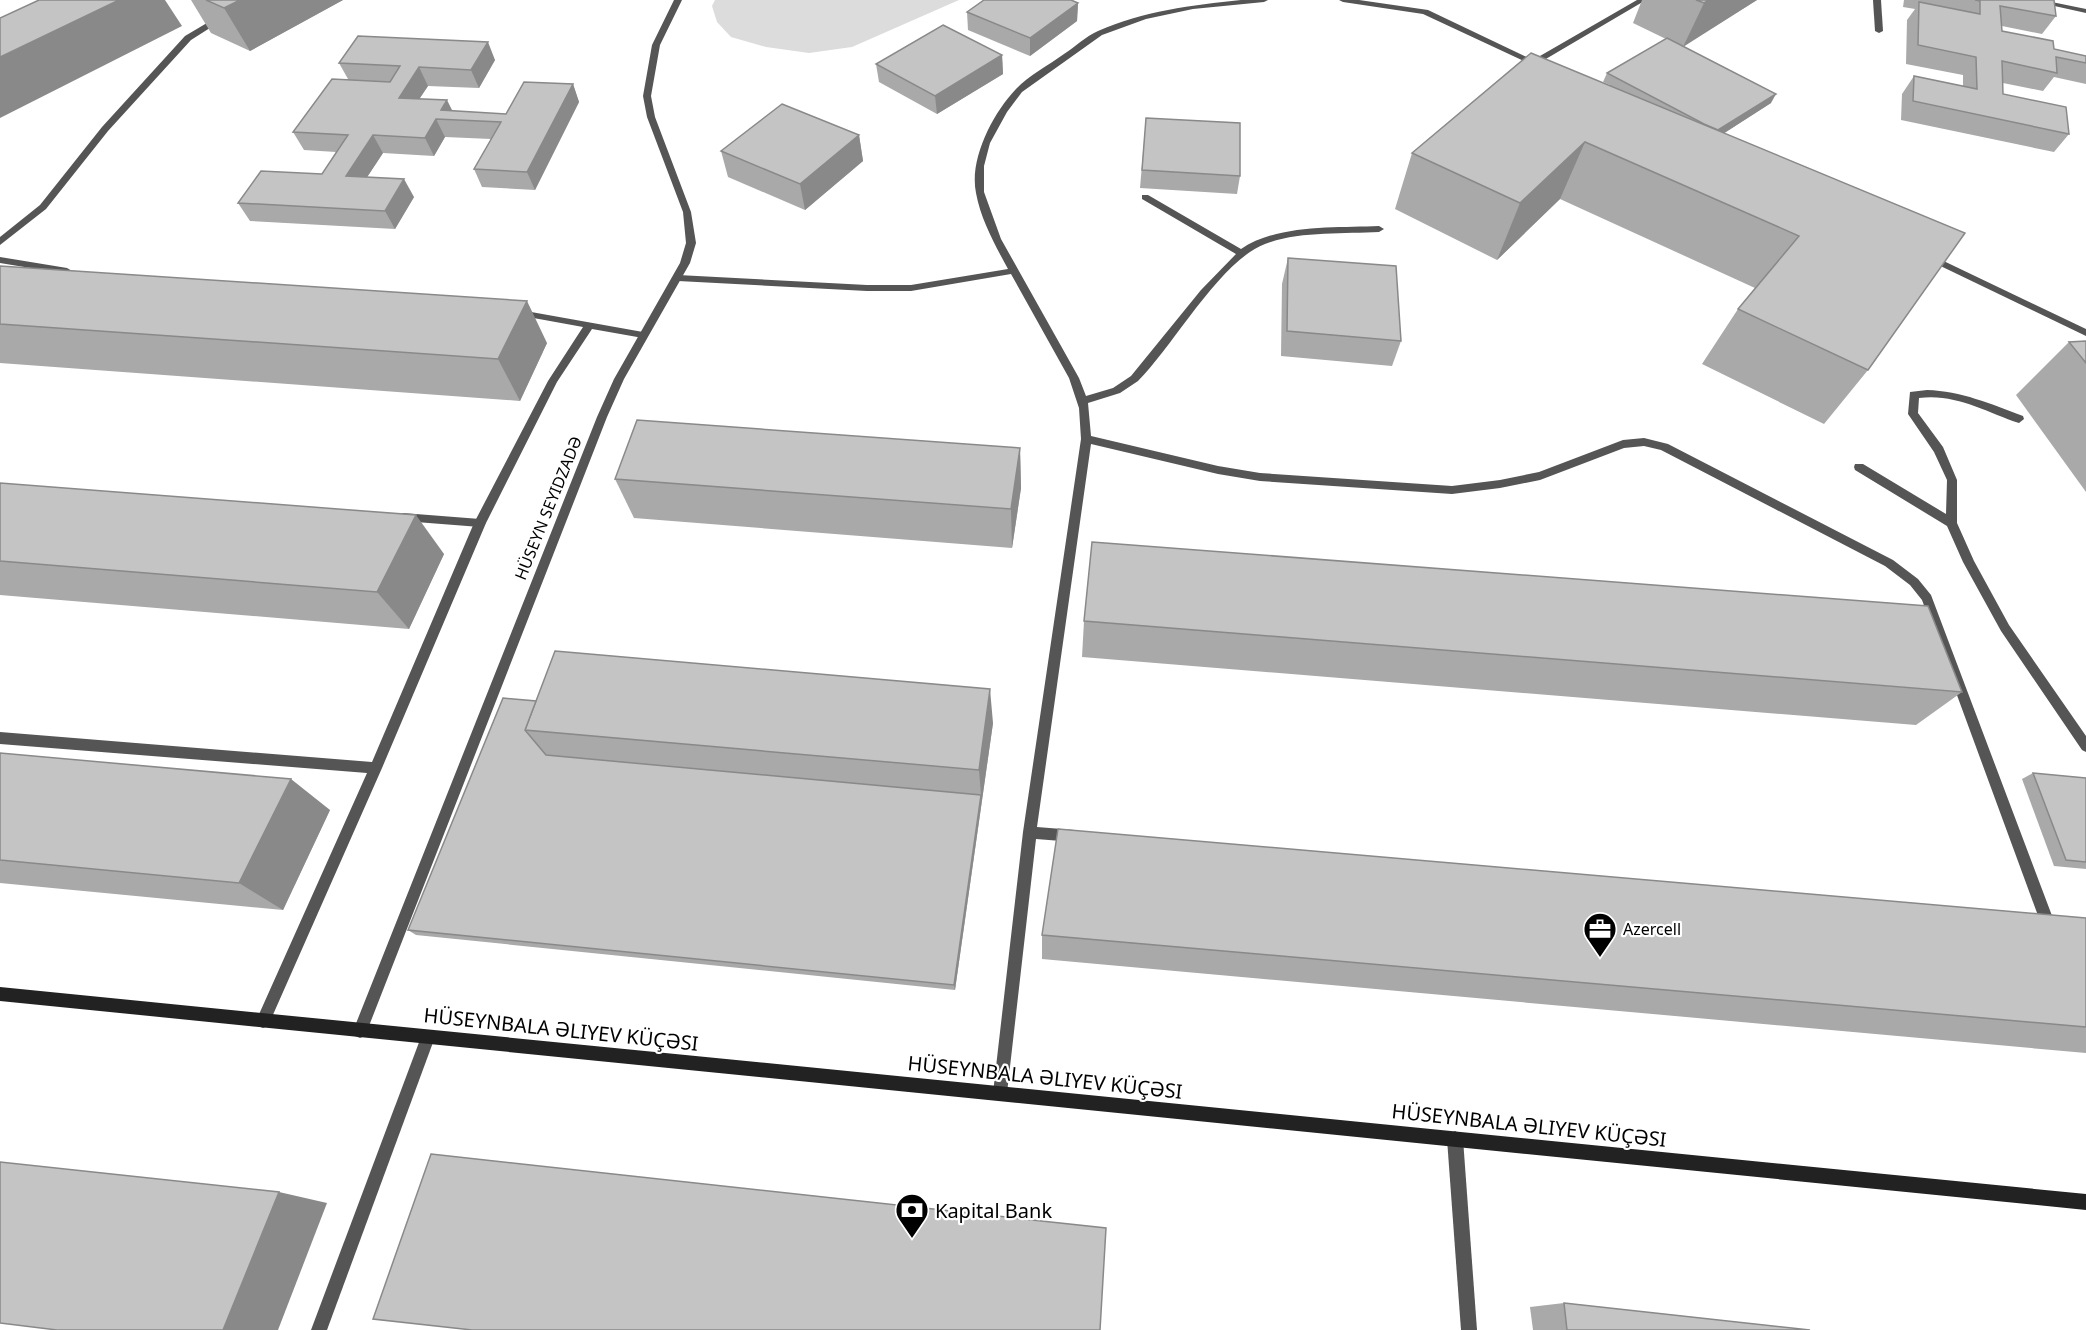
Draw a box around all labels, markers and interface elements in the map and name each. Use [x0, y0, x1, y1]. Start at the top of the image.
street label: HÜSEYN SEYIDZADƏ [509, 433, 587, 583]
office icon: Azercell [1582, 911, 1618, 958]
place label: Azercell [1623, 918, 1681, 940]
street label: HÜSEYNBALA ƏLIYEV KÜÇƏSI [422, 1001, 700, 1057]
street label: HÜSEYNBALA ƏLIYEV KÜÇƏSI [906, 1049, 1184, 1105]
street label: HÜSEYNBALA ƏLIYEV KÜÇƏSI [1390, 1097, 1668, 1153]
bank icon: Kapital Bank [894, 1192, 930, 1239]
place label: Kapital Bank [935, 1197, 1052, 1224]

